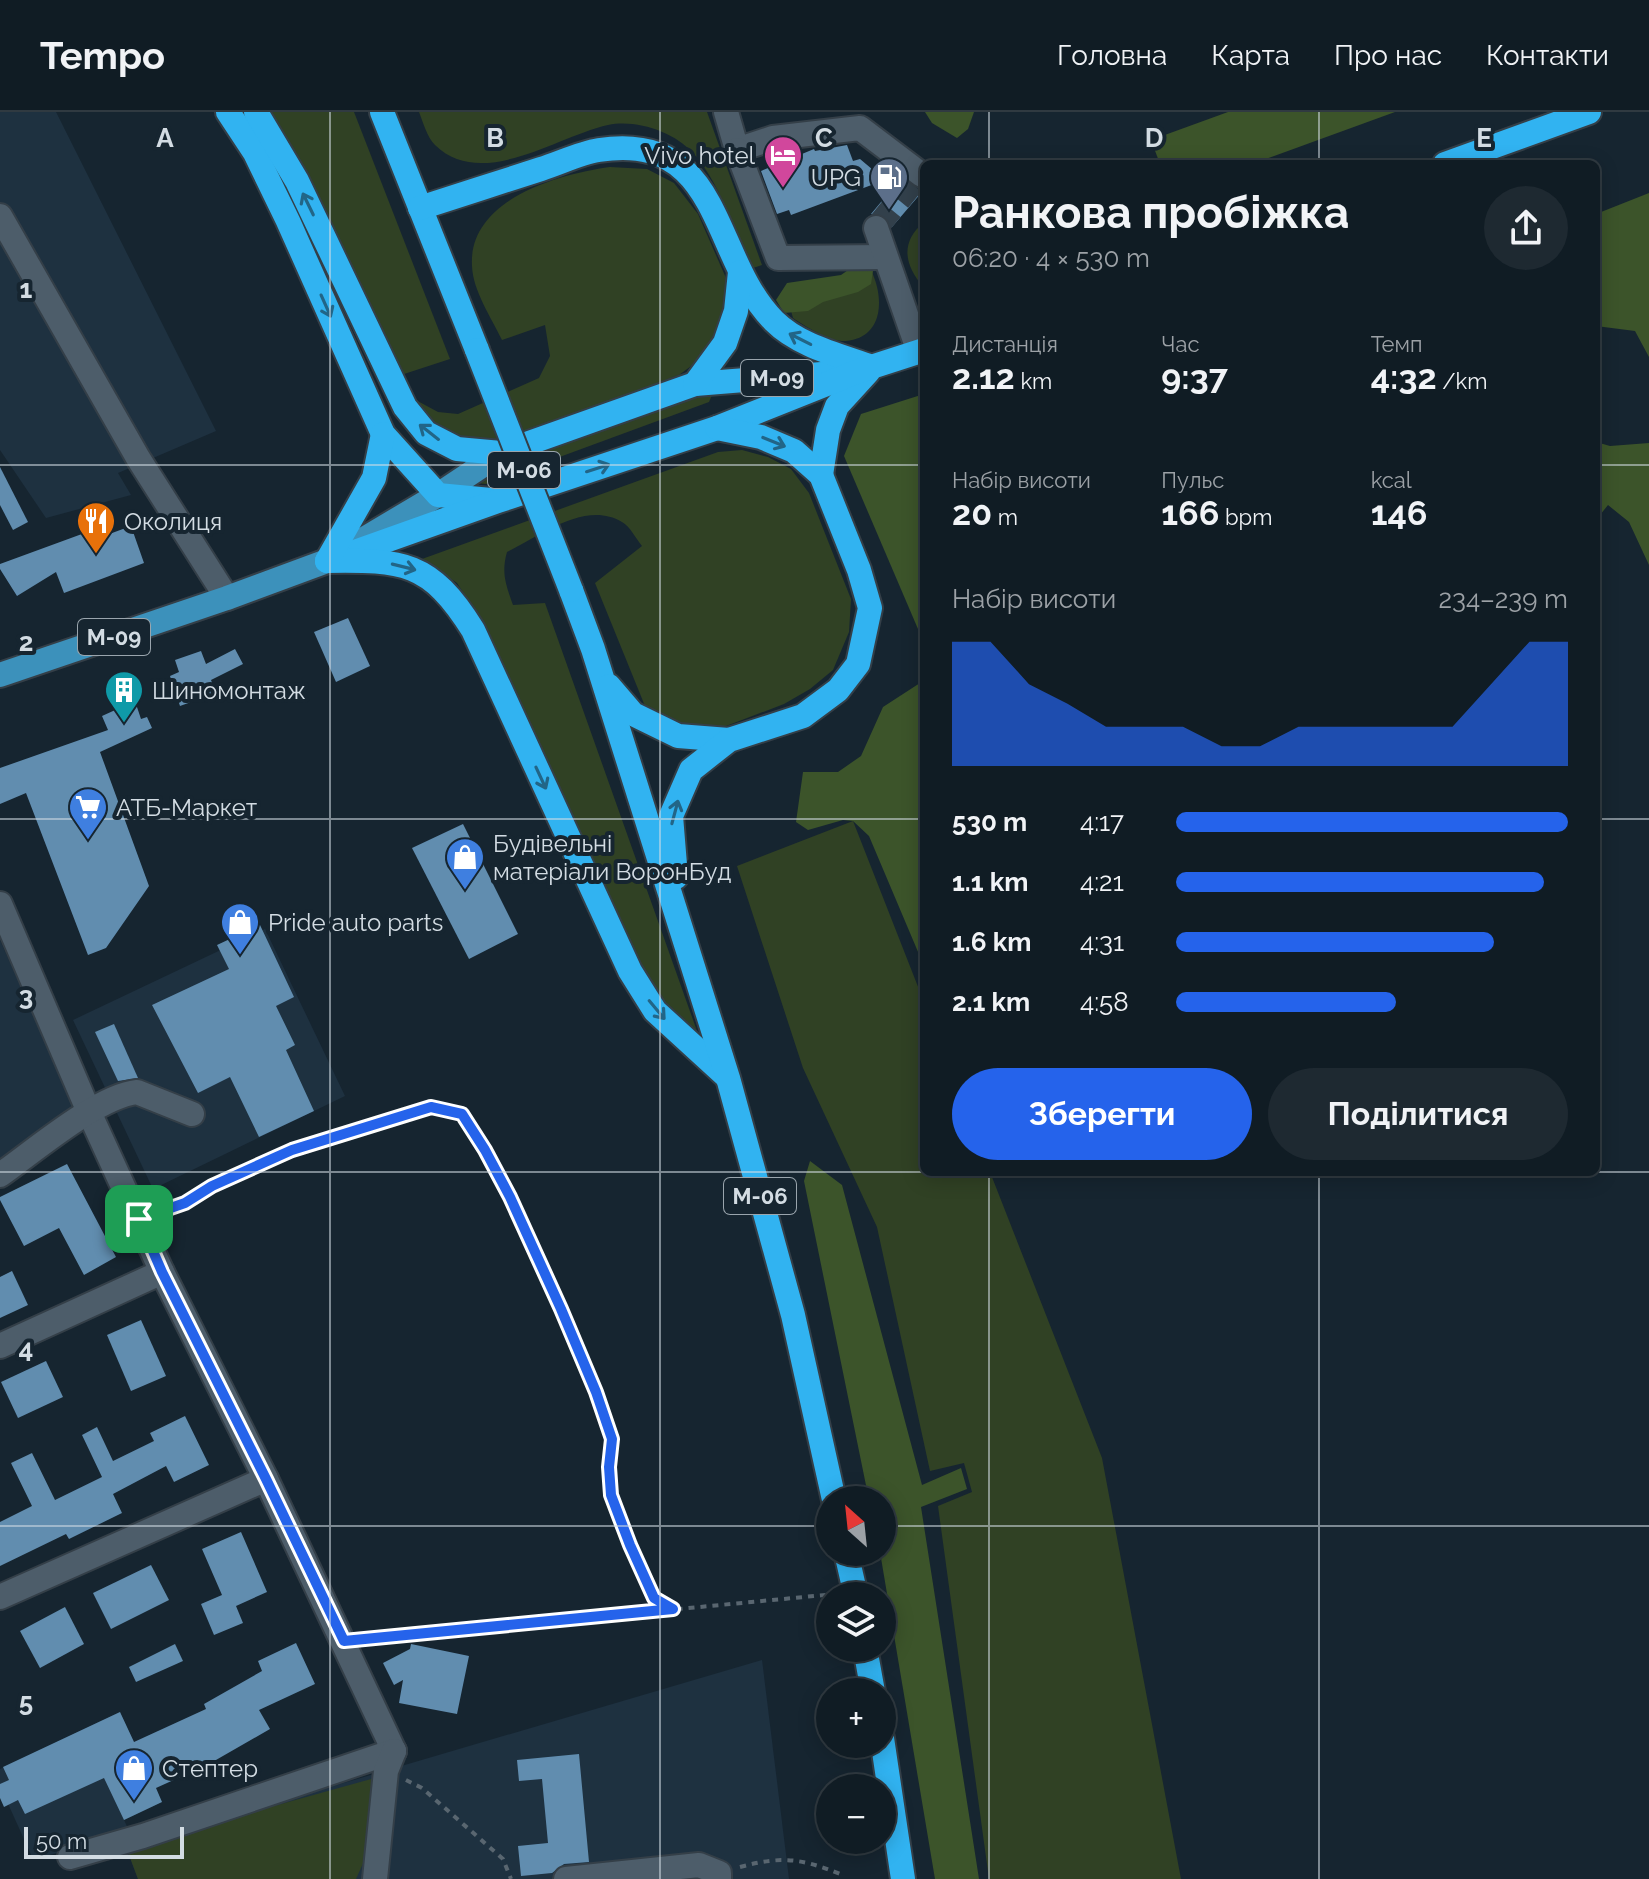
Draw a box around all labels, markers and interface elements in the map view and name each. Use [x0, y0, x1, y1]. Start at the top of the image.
text: Tempo [40, 33, 165, 78]
text: Головна [1057, 39, 1167, 72]
text: Карта [1211, 39, 1290, 72]
text: Про нас [1334, 39, 1442, 72]
text: Контакти [1486, 39, 1609, 72]
text: A [156, 123, 174, 153]
text: B [486, 123, 504, 153]
text: C [815, 123, 833, 153]
text: D [1145, 123, 1163, 153]
text: E [1476, 123, 1492, 153]
hotel icon: Vivo hotel [762, 134, 804, 189]
place label: Vivo hotel [644, 141, 755, 170]
fuel station icon: UPG [868, 156, 910, 211]
place label: UPG [811, 163, 861, 192]
button: share [1484, 186, 1568, 270]
text: Ранкова пробіжка [952, 187, 1349, 238]
one-way arrow [300, 192, 315, 216]
text: 06:20 · 4 × 530 m [952, 243, 1150, 273]
text: 1 [20, 274, 33, 304]
one-way arrow [319, 294, 334, 318]
one-way arrow [788, 330, 812, 346]
text: Дистанція [952, 331, 1058, 357]
text: Час [1161, 331, 1200, 357]
text: Темп [1371, 331, 1422, 357]
text: 2.12 [952, 357, 1015, 397]
text: 9:37 [1161, 357, 1228, 397]
text: 4:32 [1371, 357, 1437, 397]
road number: М-09 [741, 360, 813, 396]
text: km [1015, 368, 1052, 394]
text: /km [1437, 368, 1487, 394]
one-way arrow [419, 423, 440, 440]
one-way arrow [761, 436, 786, 451]
road number: М-06 [488, 452, 560, 488]
one-way arrow [586, 459, 611, 474]
text: Набір висоти [952, 467, 1091, 493]
text: Пульс [1161, 467, 1224, 493]
text: kcal [1371, 467, 1412, 493]
text: 20 [952, 493, 992, 533]
text: 166 [1161, 493, 1219, 533]
text: 146 [1371, 493, 1428, 533]
restaurant icon: Околиця [75, 500, 117, 555]
text: m [992, 504, 1018, 530]
text: bpm [1219, 504, 1272, 530]
place label: Околиця [124, 507, 222, 536]
one-way arrow [390, 560, 416, 575]
text: Набір висоти [952, 584, 1116, 614]
text: 234–239 m [1439, 584, 1568, 614]
road number: М-09 [78, 619, 150, 655]
text: 2 [19, 627, 33, 657]
building icon: Шиномонтаж [103, 669, 145, 724]
place label: Шиномонтаж [152, 676, 306, 705]
one-way arrow [534, 766, 549, 790]
supermarket icon: ATБ-Маркет [67, 786, 109, 841]
place label: ATБ-Маркет [116, 793, 258, 822]
one-way arrow [669, 799, 684, 825]
text: 530 m [952, 807, 1027, 837]
text: 4:17 [1080, 807, 1124, 837]
place label: Будівельні матеріали ВоронБуд [493, 829, 731, 886]
shop icon: Будівельні матеріали ВоронБуд [444, 836, 486, 891]
text: 1.1 km [952, 867, 1029, 897]
text: 4:21 [1080, 867, 1124, 897]
shop icon: Pride auto parts [219, 901, 261, 956]
place label: Pride auto parts [268, 908, 443, 937]
text: 1.6 km [952, 927, 1031, 957]
text: 4:31 [1080, 927, 1124, 957]
text: 3 [19, 981, 33, 1011]
text: 2.1 km [952, 987, 1030, 1017]
text: 4:58 [1080, 987, 1129, 1017]
one-way arrow [648, 999, 666, 1020]
button: Зберегти [952, 1068, 1252, 1160]
button: Поділитися [1268, 1068, 1568, 1160]
road number: М-06 [724, 1178, 796, 1214]
pin [105, 1185, 173, 1253]
icon: arrive [117, 1197, 161, 1241]
text: 4 [19, 1334, 33, 1364]
north arrow [816, 1486, 896, 1566]
map controls [816, 1486, 896, 1854]
button: layers [816, 1582, 896, 1662]
button: + [816, 1678, 896, 1758]
text: 5 [19, 1687, 33, 1717]
shop icon: Стептер [113, 1747, 155, 1802]
place label: Стептер [162, 1754, 258, 1783]
button: − [816, 1774, 896, 1854]
scale bar [24, 1823, 184, 1859]
text: 50 m [36, 1828, 87, 1854]

